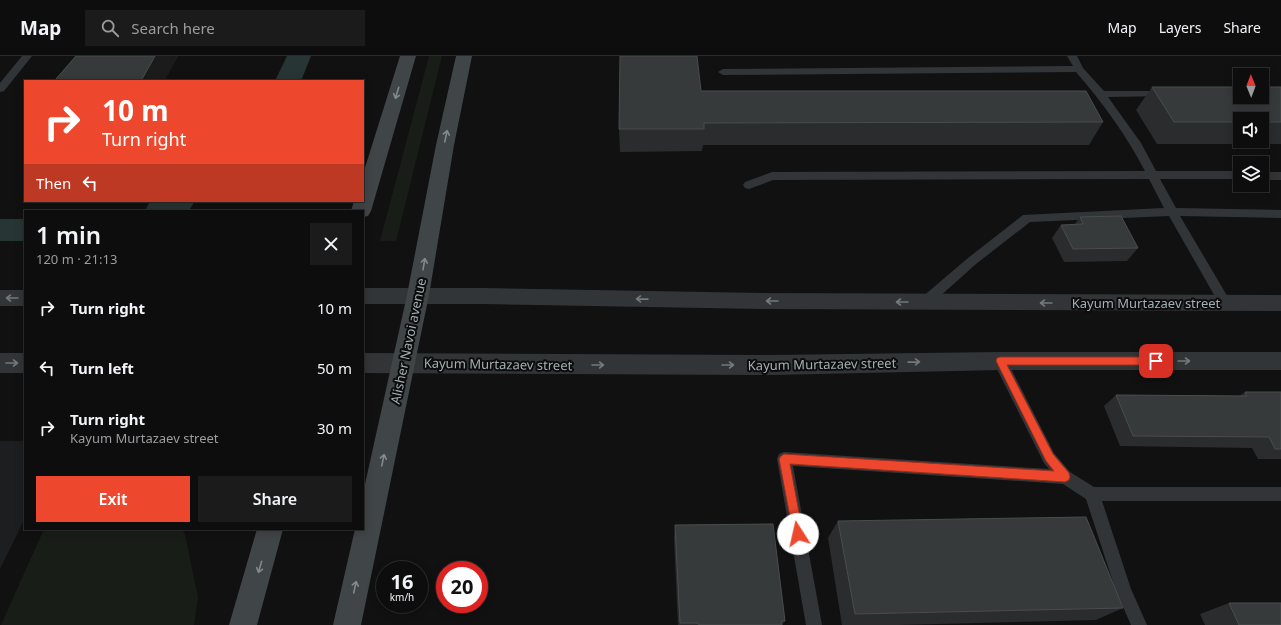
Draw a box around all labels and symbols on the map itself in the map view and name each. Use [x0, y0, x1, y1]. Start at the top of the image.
north arrow [1233, 68, 1269, 104]
one-way arrow [393, 87, 400, 100]
one-way arrow [443, 130, 451, 143]
one-way arrow [420, 258, 428, 271]
street label: Alisher Navoi avenue [386, 276, 430, 406]
one-way arrow [6, 294, 19, 302]
street label: Kayum Murtazaev street [1072, 294, 1221, 312]
one-way arrow [636, 295, 649, 303]
one-way arrow [766, 297, 779, 305]
one-way arrow [896, 298, 909, 306]
one-way arrow [1040, 299, 1053, 307]
pin [1139, 344, 1173, 378]
street label: Kayum Murtazaev street [424, 354, 573, 374]
street label: Kayum Murtazaev street [748, 354, 897, 374]
one-way arrow [1177, 357, 1190, 365]
one-way arrow [6, 359, 19, 367]
one-way arrow [907, 359, 920, 366]
one-way arrow [591, 361, 604, 369]
one-way arrow [721, 361, 734, 369]
one-way arrow [379, 454, 387, 467]
position arrow [777, 513, 819, 555]
one-way arrow [256, 560, 263, 573]
speed limit sign: 20 [436, 561, 488, 613]
one-way arrow [351, 581, 359, 594]

